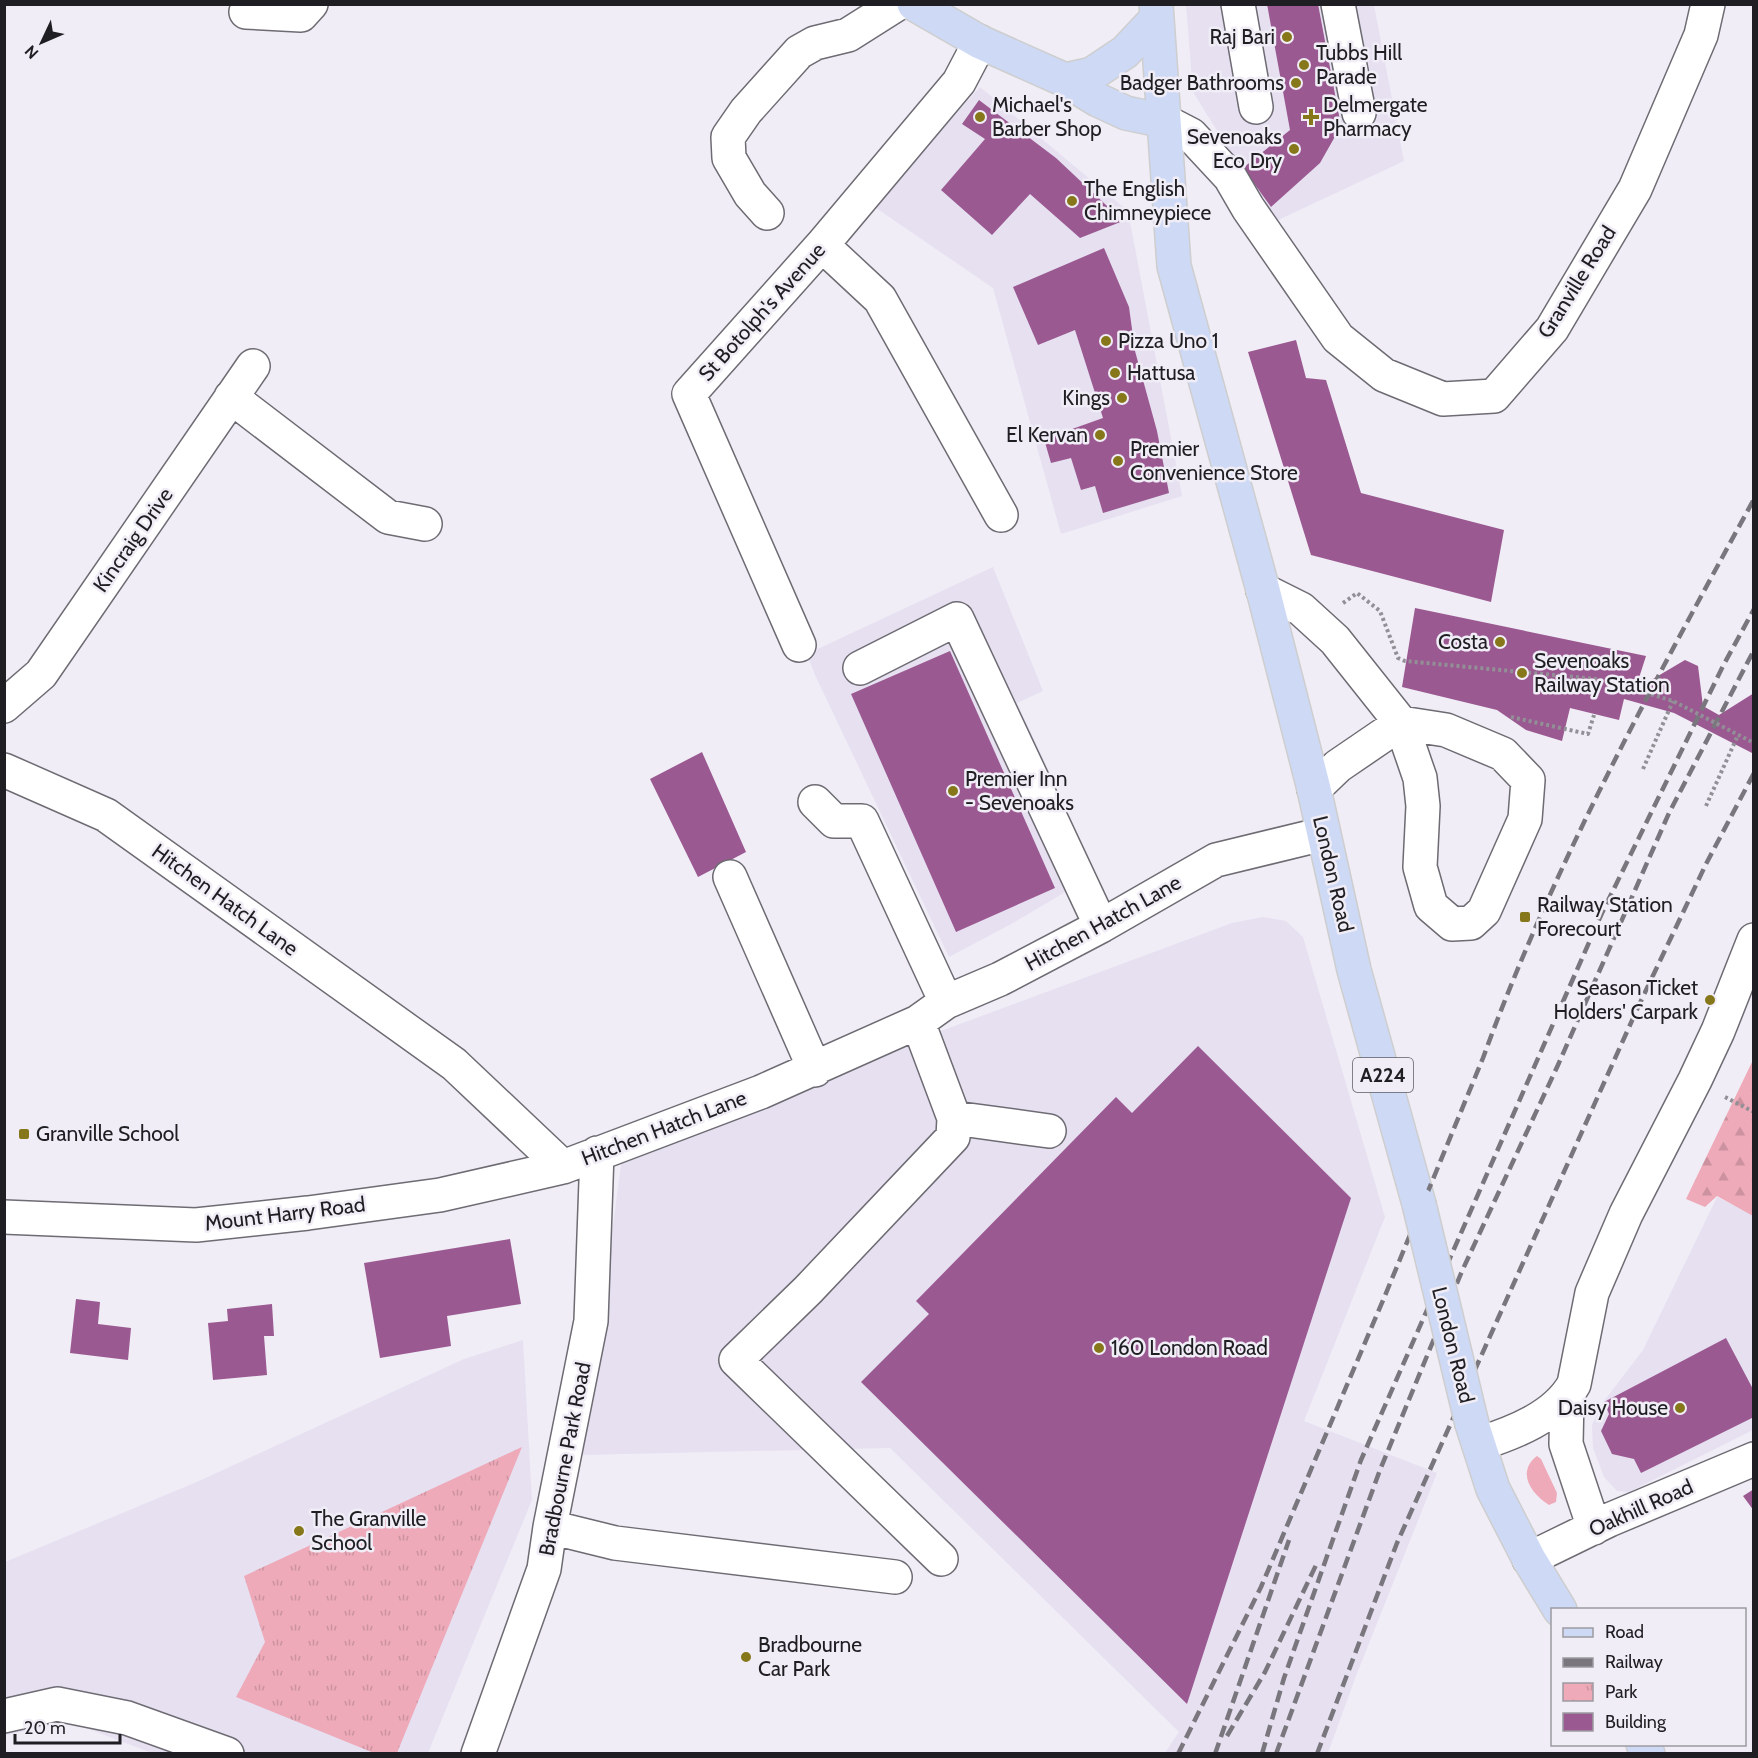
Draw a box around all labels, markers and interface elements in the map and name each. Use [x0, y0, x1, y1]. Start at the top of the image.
north arrow [12, 12, 72, 72]
place label: Raj Bari [1209, 24, 1275, 50]
marker: Raj Bari [1280, 30, 1294, 44]
place label: Tubbs Hill Parade [1316, 40, 1402, 89]
text: N [21, 41, 42, 63]
marker: Tubbs Hill Parade [1297, 58, 1311, 72]
place label: Badger Bathrooms [1120, 70, 1284, 95]
marker: Badger Bathrooms [1289, 76, 1303, 90]
place label: Michael's Barber Shop [992, 92, 1102, 141]
place label: Delmergate Pharmacy [1323, 92, 1428, 141]
marker: Michael's Barber Shop [973, 110, 987, 124]
marker: Delmergate Pharmacy [1304, 110, 1318, 124]
place label: Sevenoaks Eco Dry [1187, 124, 1282, 173]
marker: Sevenoaks Eco Dry [1287, 142, 1301, 156]
place label: The English Chimneypiece [1084, 176, 1211, 225]
marker: The English Chimneypiece [1065, 194, 1079, 208]
street label: Granville Road [1532, 221, 1621, 342]
street label: St Botolph's Avenue [693, 237, 830, 386]
place label: Pizza Uno 1 [1118, 328, 1219, 353]
marker: Pizza Uno 1 [1099, 334, 1113, 348]
place label: Hattusa [1127, 360, 1195, 385]
marker: Hattusa [1108, 366, 1122, 380]
place label: Kings [1062, 385, 1110, 410]
marker: Kings [1115, 391, 1129, 405]
place label: El Kervan [1006, 422, 1088, 447]
marker: El Kervan [1093, 428, 1107, 442]
place label: Premier Convenience Store [1130, 436, 1298, 485]
marker: Premier Convenience Store [1111, 454, 1125, 468]
street label: Kincraig Drive [88, 483, 178, 597]
place label: Costa [1438, 629, 1488, 654]
marker: Costa [1493, 635, 1507, 649]
place label: Sevenoaks Railway Station [1534, 648, 1670, 697]
marker: Sevenoaks Railway Station [1515, 666, 1529, 680]
place label: Premier Inn - Sevenoaks [965, 766, 1074, 815]
marker: Premier Inn - Sevenoaks [946, 784, 960, 798]
street label: London Road [1308, 813, 1359, 935]
street label: Hitchen Hatch Lane [147, 838, 303, 961]
street label: Hitchen Hatch Lane [1020, 869, 1185, 976]
place label: Railway Station Forecourt [1537, 892, 1673, 941]
marker: Railway Station Forecourt [1518, 910, 1532, 924]
place label: Season Ticket Holders' Carpark [1554, 975, 1699, 1024]
marker: Season Ticket Holders' Carpark [1703, 993, 1717, 1007]
road number: A224 [1353, 1058, 1413, 1092]
street label: Hitchen Hatch Lane [578, 1085, 750, 1170]
place label: Granville School [36, 1121, 179, 1146]
marker: Granville School [17, 1127, 31, 1141]
street label: Mount Harry Road [203, 1191, 367, 1236]
street label: London Road [1427, 1284, 1480, 1406]
place label: 160 London Road [1111, 1335, 1268, 1360]
marker: 160 London Road [1092, 1341, 1106, 1355]
street label: Bradbourne Park Road [533, 1360, 596, 1558]
place label: Daisy House [1558, 1395, 1668, 1420]
marker: Daisy House [1673, 1401, 1687, 1415]
street label: Oakhill Road [1585, 1473, 1697, 1542]
place label: The Granville School [311, 1506, 427, 1555]
marker: The Granville School [292, 1524, 306, 1538]
legend [1551, 1608, 1746, 1746]
text: Road [1605, 1621, 1644, 1643]
place label: Bradbourne Car Park [758, 1632, 862, 1681]
marker: Bradbourne Car Park [739, 1650, 753, 1664]
text: Railway [1605, 1651, 1663, 1673]
text: Park [1605, 1681, 1638, 1703]
scale bar [15, 1707, 120, 1745]
text: Building [1605, 1711, 1667, 1733]
text: 20 m [24, 1717, 66, 1739]

